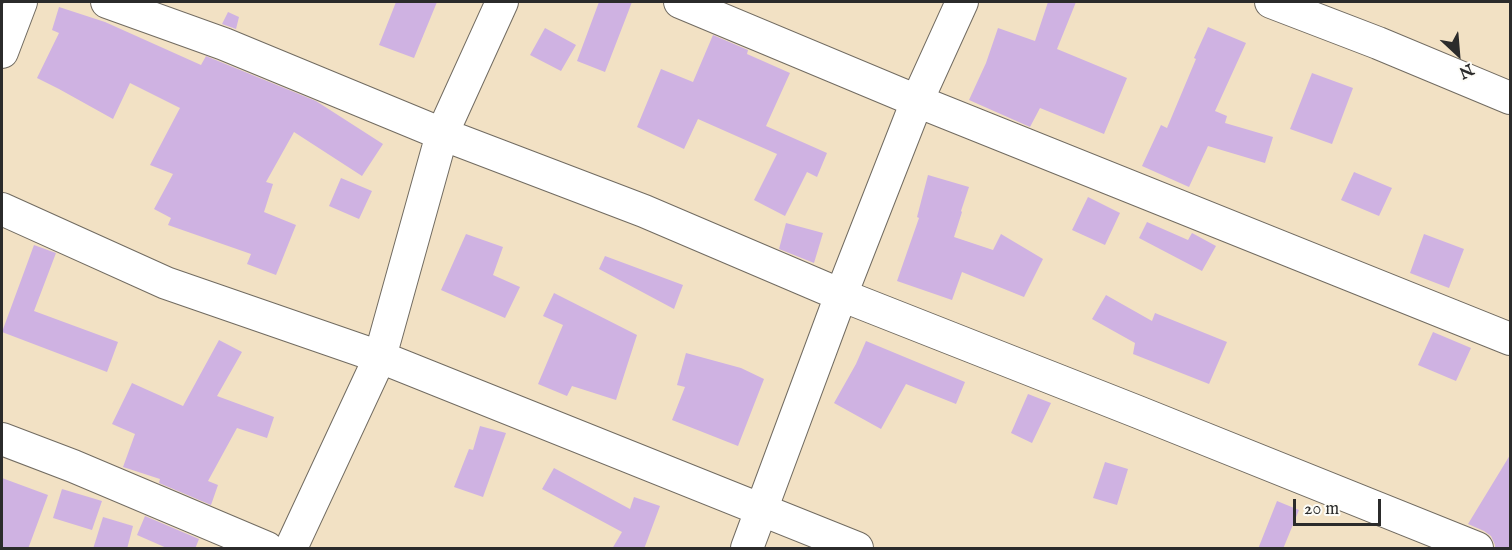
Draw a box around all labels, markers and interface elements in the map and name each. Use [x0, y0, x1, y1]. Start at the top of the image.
north arrow [1428, 24, 1488, 84]
text: N [1455, 58, 1476, 82]
scale bar [1296, 487, 1384, 525]
text: 20 m [1304, 498, 1339, 521]

